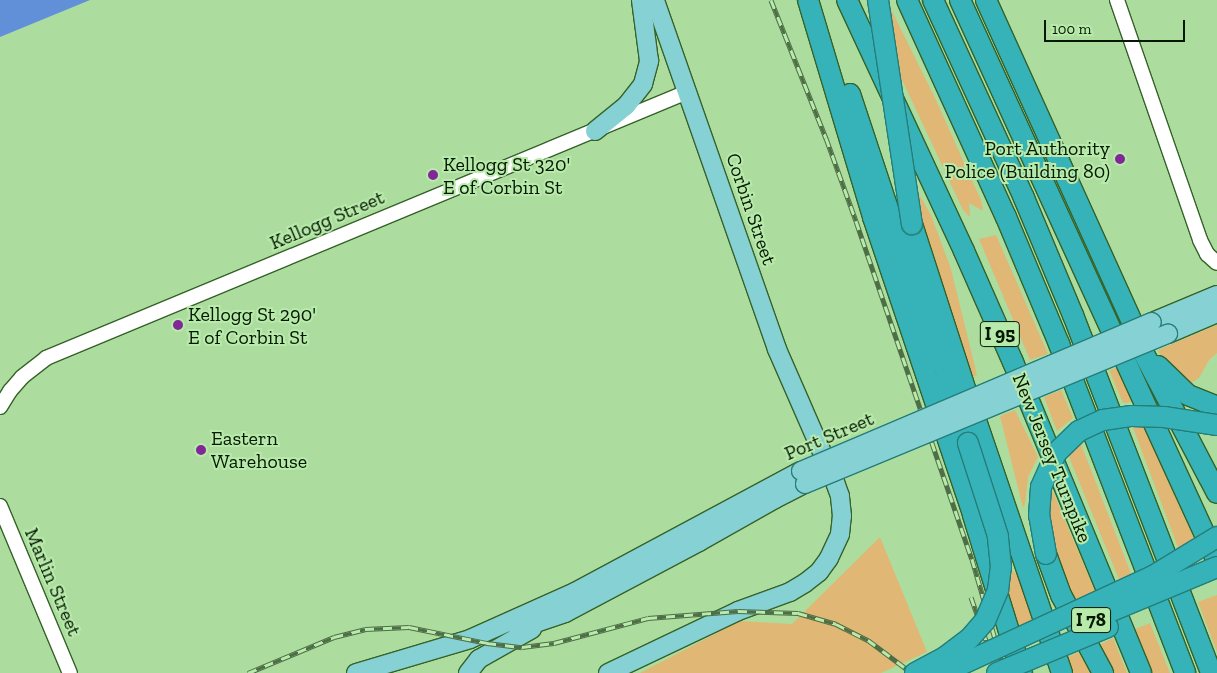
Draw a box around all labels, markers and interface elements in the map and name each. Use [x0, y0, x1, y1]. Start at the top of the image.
scale bar [1047, 10, 1188, 42]
text: 100 m [1052, 20, 1091, 38]
place label: Port Authority Police (Building 80) [944, 136, 1110, 183]
street label: Corbin Street [721, 150, 781, 268]
place label: Kellogg St 320' E of Corbin St [443, 152, 570, 199]
marker: Port Authority Police (Building 80) [1114, 153, 1126, 165]
marker: Kellogg St 320' E of Corbin St [427, 169, 439, 181]
street label: Kellogg Street [266, 185, 388, 255]
place label: Kellogg St 290' E of Corbin St [188, 302, 316, 349]
road number: I 95 [979, 318, 1021, 350]
marker: Kellogg St 290' E of Corbin St [172, 319, 184, 331]
street label: New Jersey Turnpike [1007, 369, 1097, 547]
street label: Port Street [781, 407, 877, 465]
place label: Eastern Warehouse [211, 426, 307, 473]
marker: Eastern Warehouse [195, 444, 207, 456]
street label: Marlin Street [19, 524, 87, 640]
road number: I 78 [1071, 604, 1111, 636]

